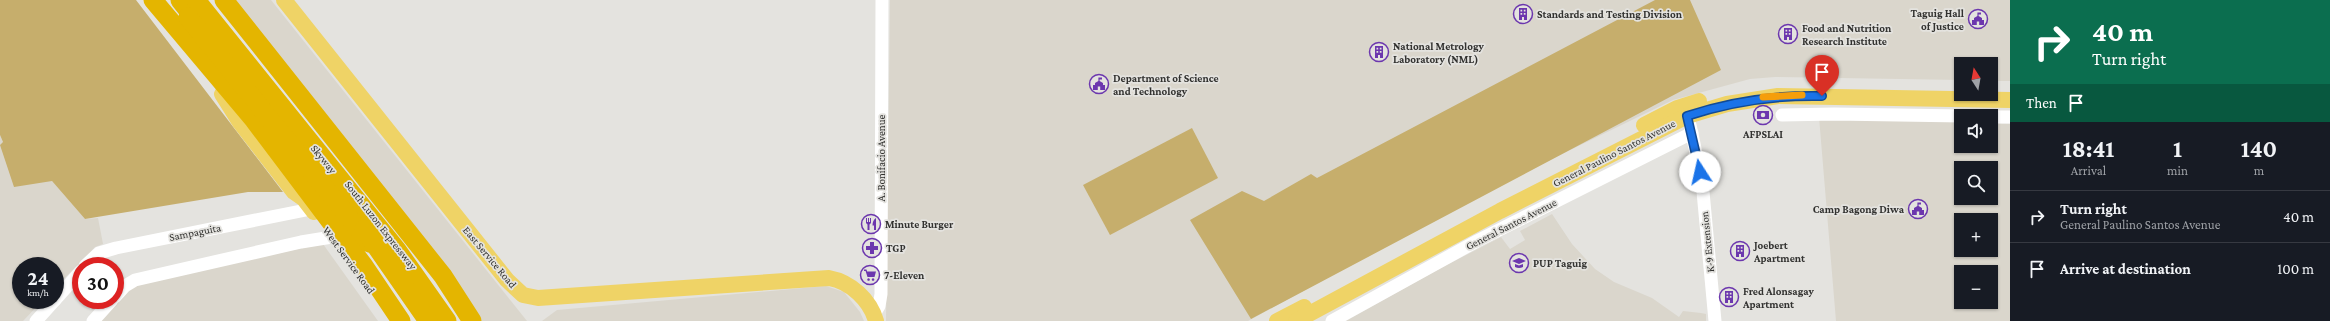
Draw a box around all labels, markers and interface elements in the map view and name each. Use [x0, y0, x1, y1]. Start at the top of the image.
building icon: Standards and Testing Division [1512, 3, 1534, 25]
place label: Taguig Hall of Justice [1910, 7, 1965, 32]
place label: Standards and Testing Division [1537, 8, 1683, 20]
public building icon: Taguig Hall of Justice [1967, 8, 1989, 30]
icon: right [2026, 16, 2078, 68]
text: 40 m [2092, 16, 2153, 47]
place label: Food and Nutrition Research Institute [1802, 22, 1892, 47]
building icon: Food and Nutrition Research Institute [1777, 23, 1799, 45]
place label: National Metrology Laboratory (NML) [1393, 40, 1485, 66]
building icon: National Metrology Laboratory (NML) [1368, 41, 1390, 63]
text: Turn right [2092, 49, 2166, 69]
pin [1805, 55, 1839, 96]
north arrow [1954, 57, 1998, 101]
map controls [1954, 57, 1998, 309]
icon: arrive [1811, 61, 1833, 83]
place label: Department of Science and Technology [1113, 72, 1219, 97]
public building icon: Department of Science and Technology [1088, 73, 1110, 95]
icon: arrive [2065, 92, 2087, 114]
text: Then [2026, 95, 2057, 111]
bank icon: AFPSLAI [1752, 104, 1774, 126]
button: sound [1954, 109, 1998, 153]
street label: A. Bonifacio Avenue [875, 114, 887, 201]
street label: General Paulino Santos Avenue [1551, 117, 1677, 189]
place label: AFPSLAI [1742, 128, 1783, 140]
text: 18:41 [2063, 135, 2114, 162]
text: 1 [2173, 135, 2182, 162]
text: 140 [2241, 135, 2277, 162]
street label: Skyway [308, 142, 340, 177]
position arrow [1679, 151, 1721, 193]
button: search [1954, 161, 1998, 205]
text: Arrival [2071, 163, 2106, 178]
text: min [2167, 163, 2188, 178]
text: m [2254, 163, 2264, 178]
street label: South Luzon Expressway [342, 178, 420, 273]
street label: General Santos Avenue [1464, 196, 1559, 252]
public building icon: Camp Bagong Diwa [1907, 198, 1929, 220]
text: Turn right [2060, 201, 2127, 217]
place label: Camp Bagong Diwa [1813, 203, 1905, 215]
icon: right [2026, 206, 2048, 228]
text: 40 m [2283, 209, 2314, 225]
street label: K-9 Extension [1698, 211, 1716, 273]
restaurant icon: Minute Burger [860, 213, 882, 235]
button: + [1954, 213, 1998, 257]
text: General Paulino Santos Avenue [2060, 217, 2220, 232]
place label: Minute Burger [885, 218, 954, 230]
street label: Sampaguita [168, 221, 222, 244]
street label: West Service Road [321, 224, 378, 296]
street label: East Service Road [461, 224, 519, 290]
pharmacy icon: TGP [861, 237, 883, 259]
place label: Joebert Apartment [1753, 239, 1805, 264]
building icon: Joebert Apartment [1729, 240, 1751, 262]
place label: TGP [886, 242, 906, 254]
school or university icon: PUP Taguig [1508, 252, 1530, 274]
speed limit sign: 30 [72, 257, 124, 309]
place label: PUP Taguig [1533, 257, 1587, 269]
icon: arrive [2026, 258, 2048, 280]
text: Arrive at destination [2060, 261, 2191, 277]
text: 100 m [2277, 261, 2314, 277]
supermarket icon: 7-Eleven [859, 264, 881, 286]
button: − [1954, 265, 1998, 309]
text: 24 [28, 267, 48, 289]
place label: 7-Eleven [884, 269, 925, 281]
place label: Fred Alonsagay Apartment [1742, 285, 1814, 310]
building icon: Fred Alonsagay Apartment [1718, 286, 1740, 308]
text: km/h [27, 287, 49, 298]

